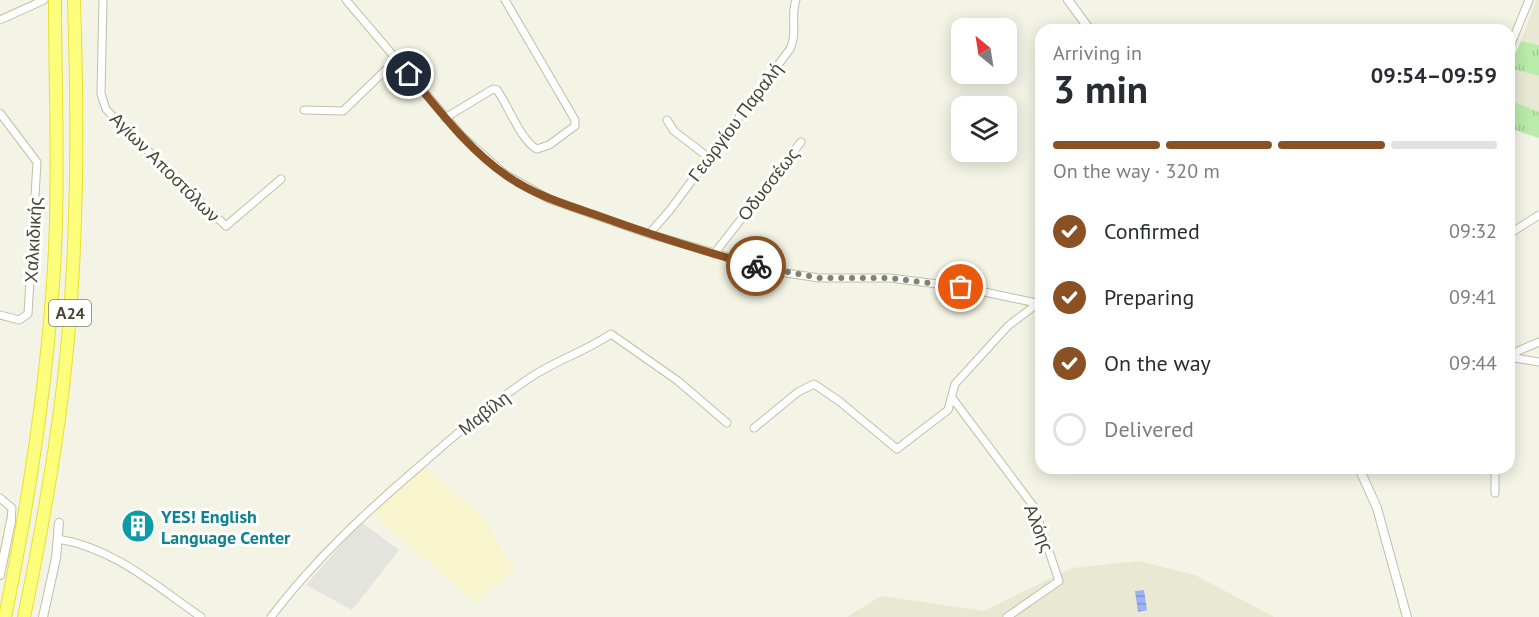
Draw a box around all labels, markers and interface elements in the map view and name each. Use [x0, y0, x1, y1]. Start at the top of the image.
north arrow [951, 18, 1017, 84]
map controls [951, 18, 1017, 162]
text: Arriving in [1053, 40, 1142, 66]
pin [383, 48, 434, 99]
icon: home [392, 57, 425, 90]
street label: Γεωργίου Παραλή [683, 58, 787, 186]
text: 09:54–09:59 [1371, 61, 1497, 89]
text: 3 min [1053, 63, 1148, 114]
button: layers [951, 96, 1017, 162]
street label: Αγίων Αποστόλων [105, 107, 225, 227]
street label: Οδυσσέως [732, 142, 804, 225]
text: On the way · 320 m [1053, 158, 1220, 184]
street label: Χαλκιδικής [19, 196, 47, 284]
icon: check [1053, 215, 1086, 248]
text: Confirmed [1104, 217, 1200, 245]
text: 09:32 [1449, 218, 1497, 244]
courier [726, 236, 786, 296]
icon: bike [740, 250, 773, 283]
pin [935, 261, 986, 312]
icon: bag [944, 270, 977, 303]
icon: check [1053, 281, 1086, 314]
text: Preparing [1104, 283, 1194, 311]
text: 09:41 [1449, 284, 1497, 310]
road number: Α24 [49, 300, 91, 326]
icon: check [1053, 347, 1086, 380]
text: On the way [1104, 349, 1211, 377]
text: 09:44 [1449, 350, 1497, 376]
street label: Μαβίλη [454, 386, 514, 440]
text: Delivered [1104, 415, 1194, 443]
street label: Αλόης [1019, 501, 1059, 556]
place label: YES! English Language Center [160, 505, 291, 549]
building icon: YES! English Language Center [120, 508, 156, 544]

